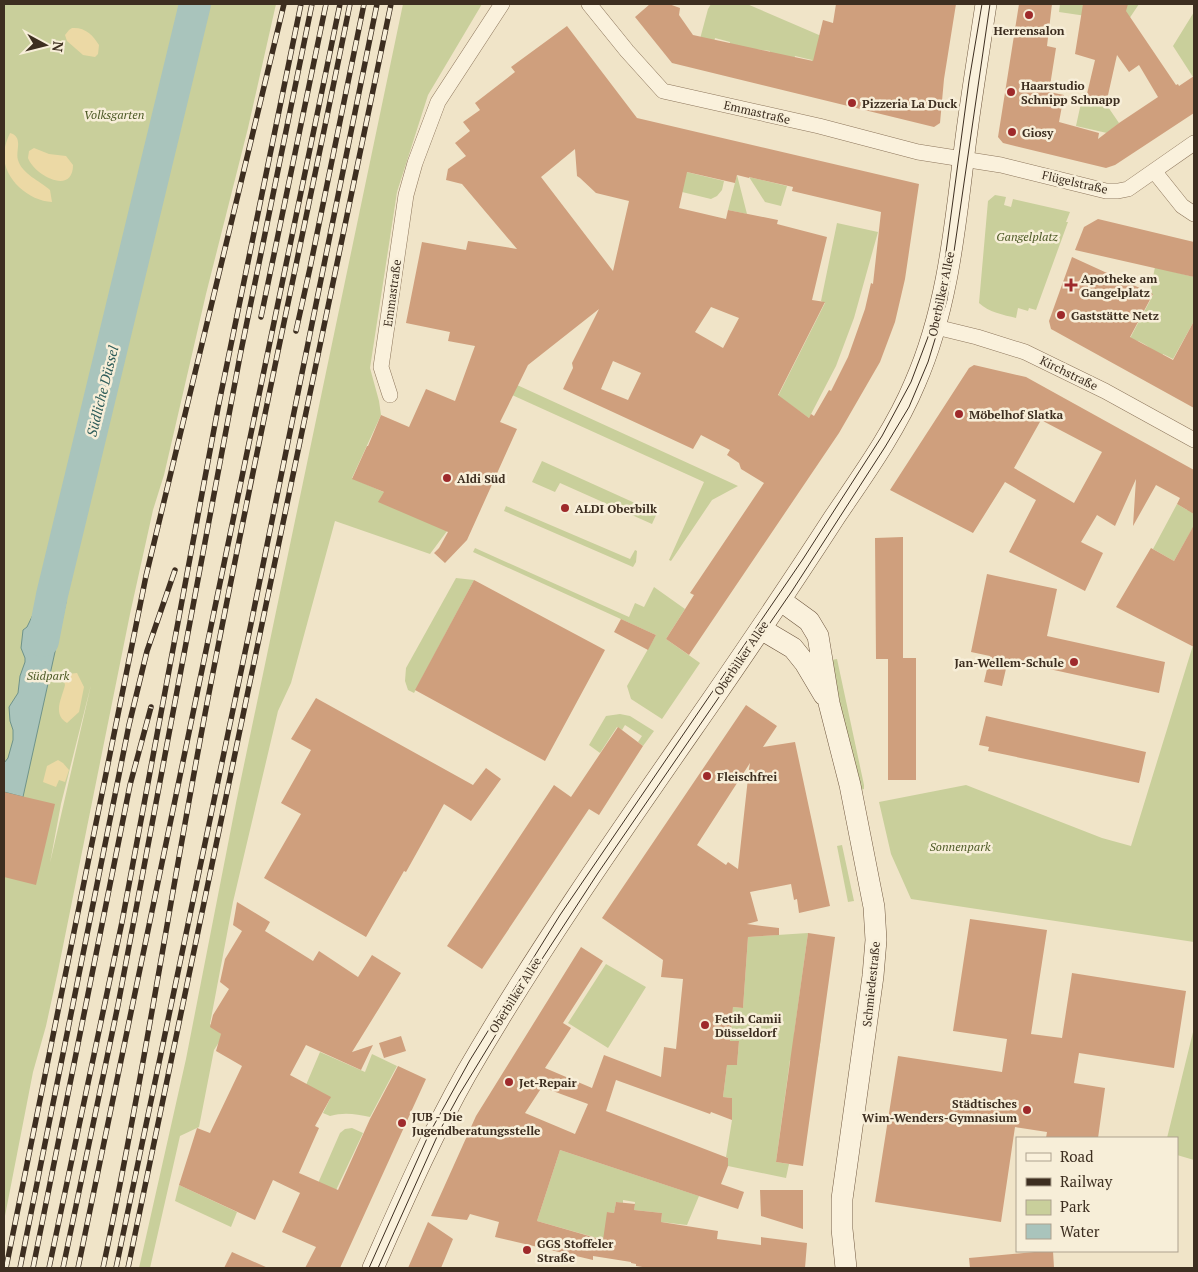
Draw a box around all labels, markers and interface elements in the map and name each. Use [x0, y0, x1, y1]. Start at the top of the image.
marker: Herrensalon [1023, 9, 1035, 21]
north arrow [20, 20, 70, 70]
place label: Herrensalon [993, 23, 1065, 38]
text: N [48, 40, 68, 53]
place label: Haarstudio Schnipp Schnapp [1021, 78, 1120, 107]
marker: Haarstudio Schnipp Schnapp [1005, 86, 1017, 98]
place label: Pizzeria La Duck [862, 96, 957, 111]
street label: Emmastraße [722, 97, 792, 127]
marker: Pizzeria La Duck [846, 97, 858, 109]
park label: Volksgarten [84, 107, 144, 122]
place label: Giosy [1022, 125, 1054, 140]
marker: Giosy [1006, 126, 1018, 138]
street label: Flügelstraße [1041, 167, 1109, 197]
park label: Gangelplatz [996, 229, 1058, 244]
street label: Oberbilker Allee [925, 250, 957, 338]
street label: Emmastraße [380, 258, 404, 328]
place label: Apotheke am Gangelplatz [1081, 271, 1157, 300]
marker: Apotheke am Gangelplatz [1065, 279, 1077, 291]
place label: Gaststätte Netz [1071, 308, 1159, 323]
marker: Gaststätte Netz [1055, 309, 1067, 321]
water label: Südliche Düssel [82, 344, 122, 438]
street label: Kirchstraße [1038, 353, 1100, 393]
place label: Möbelhof Slatka [969, 407, 1063, 422]
marker: Möbelhof Slatka [953, 408, 965, 420]
place label: Aldi Süd [457, 471, 506, 486]
marker: Aldi Süd [441, 472, 453, 484]
place label: ALDI Oberbilk [575, 501, 657, 516]
marker: ALDI Oberbilk [559, 502, 571, 514]
street label: Oberbilker Allee [711, 618, 771, 698]
place label: Jan-Wellem-Schule [954, 655, 1065, 670]
marker: Jan-Wellem-Schule [1068, 656, 1080, 668]
park label: Südpark [27, 668, 70, 683]
place label: Fleischfrei [717, 769, 777, 784]
marker: Fleischfrei [701, 770, 713, 782]
park label: Sonnenpark [929, 839, 991, 854]
street label: Schmiedestraße [859, 941, 883, 1027]
street label: Oberbilker Allee [486, 954, 544, 1036]
place label: Fetih Camii Düsseldorf [715, 1011, 782, 1040]
marker: Fetih Camii Düsseldorf [699, 1019, 711, 1031]
place label: Jet-Repair [519, 1075, 578, 1090]
marker: Jet-Repair [503, 1076, 515, 1088]
place label: Städtisches Wim-Wenders-Gymnasium [862, 1096, 1018, 1125]
marker: Städtisches Wim-Wenders-Gymnasium [1021, 1104, 1033, 1116]
place label: JUB - Die Jugendberatungsstelle [412, 1109, 541, 1138]
marker: JUB - Die Jugendberatungsstelle [396, 1117, 408, 1129]
legend [1016, 1137, 1178, 1252]
text: Road [1060, 1146, 1093, 1166]
text: Railway [1060, 1171, 1113, 1191]
text: Park [1060, 1196, 1090, 1216]
text: Water [1060, 1221, 1100, 1241]
place label: GGS Stoffeler Straße [537, 1236, 614, 1265]
marker: GGS Stoffeler Straße [521, 1244, 533, 1256]

